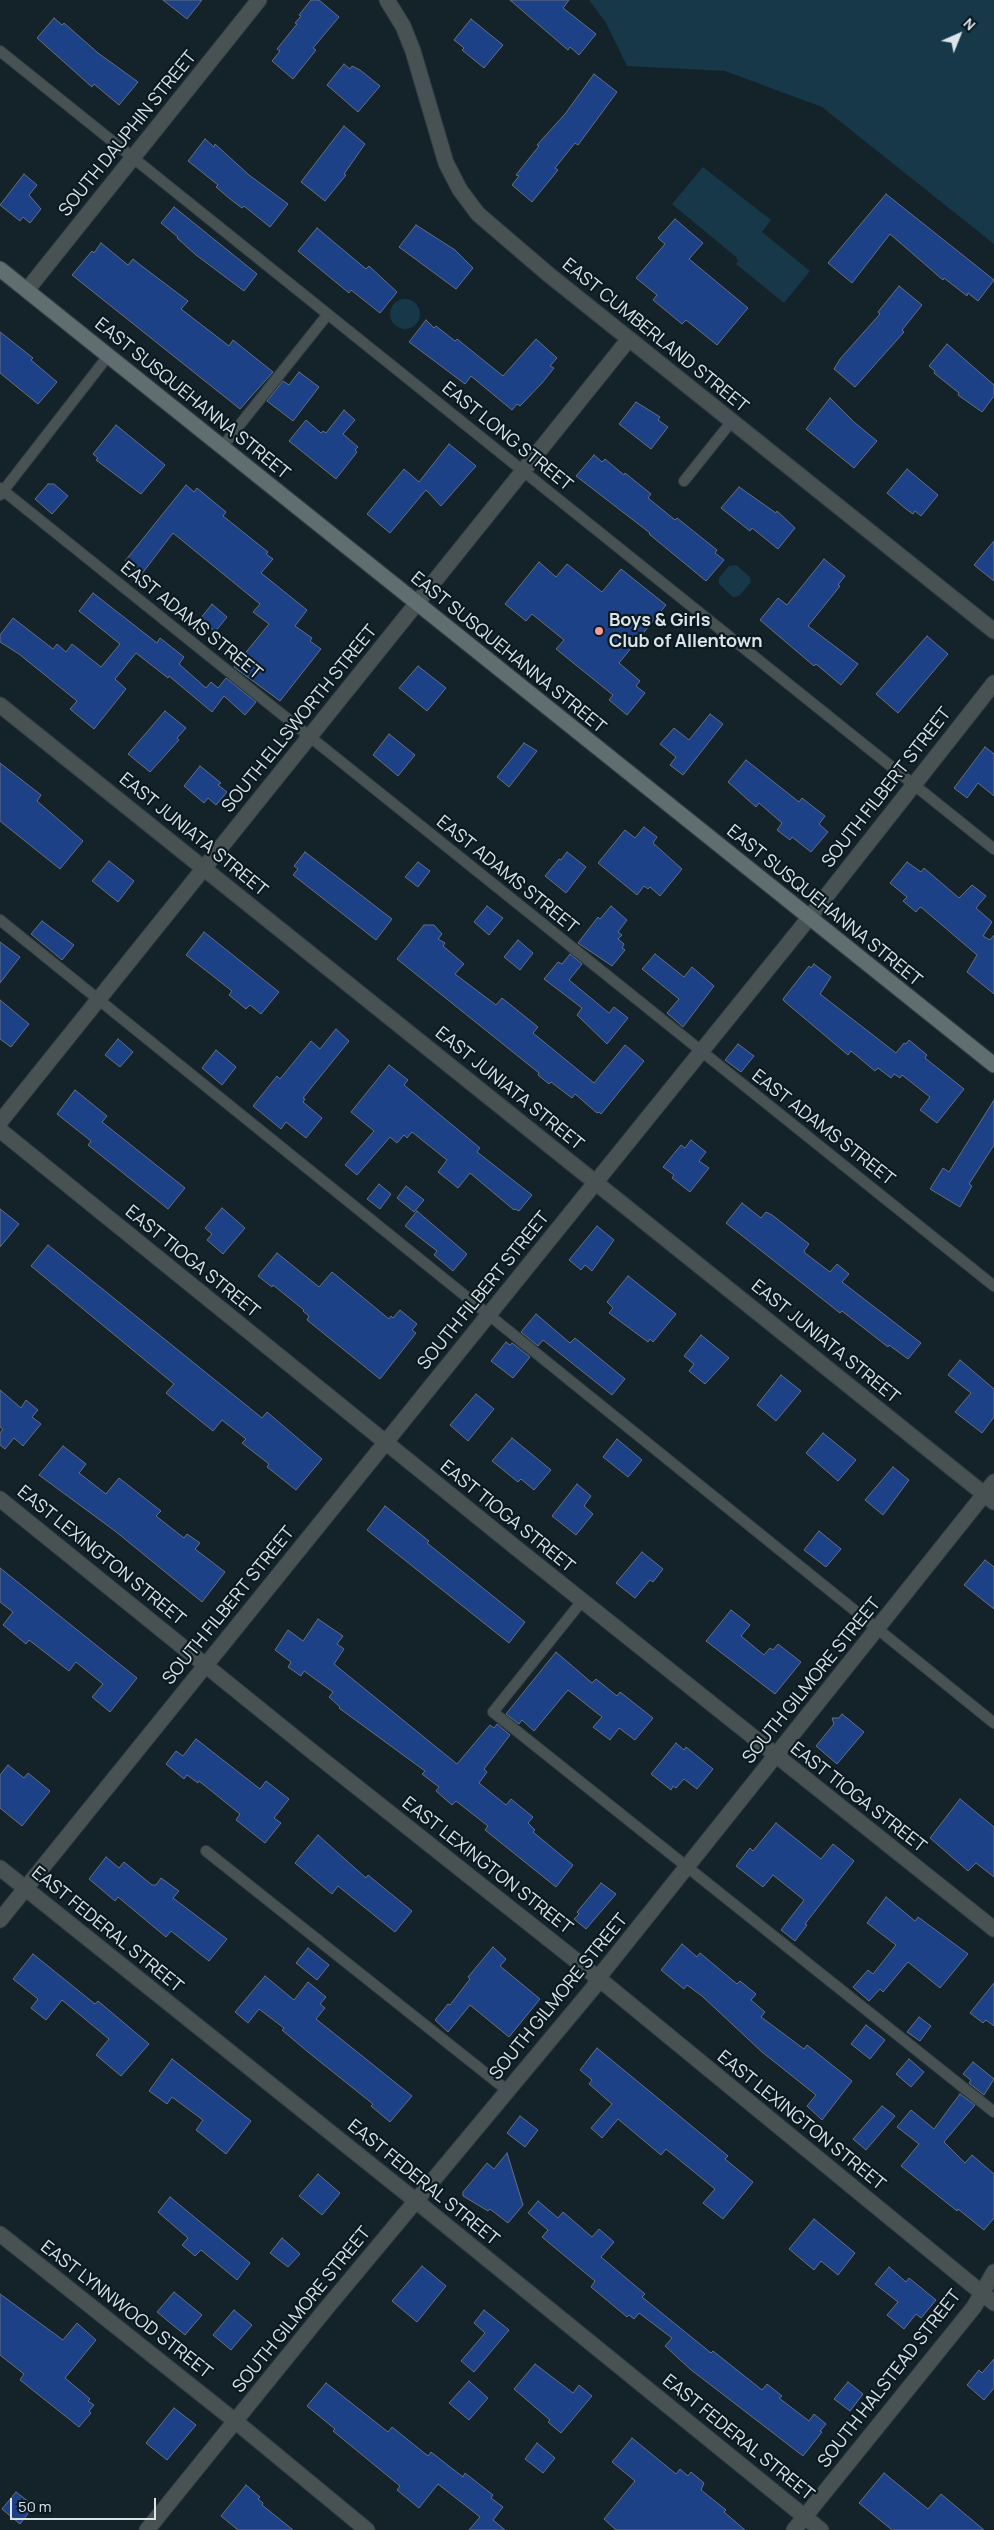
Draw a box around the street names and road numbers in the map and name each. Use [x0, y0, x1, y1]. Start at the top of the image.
street label: SOUTH DAUPHIN STREET [55, 47, 201, 221]
street label: EAST CUMBERLAND STREET [558, 254, 752, 418]
street label: EAST SUSQUEHANNA STREET [90, 314, 294, 484]
street label: EAST LONG STREET [437, 378, 577, 496]
street label: EAST ADAMS STREET [116, 557, 266, 685]
street label: EAST SUSQUEHANNA STREET [406, 568, 610, 738]
street label: SOUTH ELLSWORTH STREET [218, 621, 382, 817]
street label: SOUTH FILBERT STREET [818, 704, 956, 872]
street label: EAST JUNIATA STREET [115, 769, 271, 901]
street label: EAST ADAMS STREET [432, 811, 582, 939]
street label: EAST SUSQUEHANNA STREET [722, 821, 926, 991]
street label: EAST JUNIATA STREET [431, 1023, 587, 1155]
street label: EAST ADAMS STREET [747, 1065, 899, 1191]
street label: EAST TIOGA STREET [121, 1201, 263, 1323]
street label: SOUTH FILBERT STREET [414, 1208, 554, 1374]
street label: EAST JUNIATA STREET [747, 1276, 903, 1408]
street label: EAST TIOGA STREET [436, 1456, 578, 1578]
street label: EAST LEXINGTON STREET [13, 1482, 189, 1630]
street label: SOUTH FILBERT STREET [159, 1523, 299, 1689]
street label: SOUTH GILMORE STREET [738, 1594, 886, 1768]
street label: EAST TIOGA STREET [786, 1738, 930, 1858]
street label: EAST LEXINGTON STREET [398, 1793, 576, 1939]
street label: EAST FEDERAL STREET [27, 1862, 187, 1998]
street label: SOUTH GILMORE STREET [485, 1910, 633, 2084]
street label: EAST LEXINGTON STREET [713, 2047, 889, 2195]
street label: EAST FEDERAL STREET [343, 2115, 503, 2251]
street label: SOUTH GILMORE STREET [228, 2223, 376, 2397]
street label: EAST LYNNWOOD STREET [36, 2236, 216, 2384]
street label: SOUTH HALSTEAD STREET [814, 2286, 966, 2472]
street label: EAST FEDERAL STREET [658, 2370, 818, 2506]

